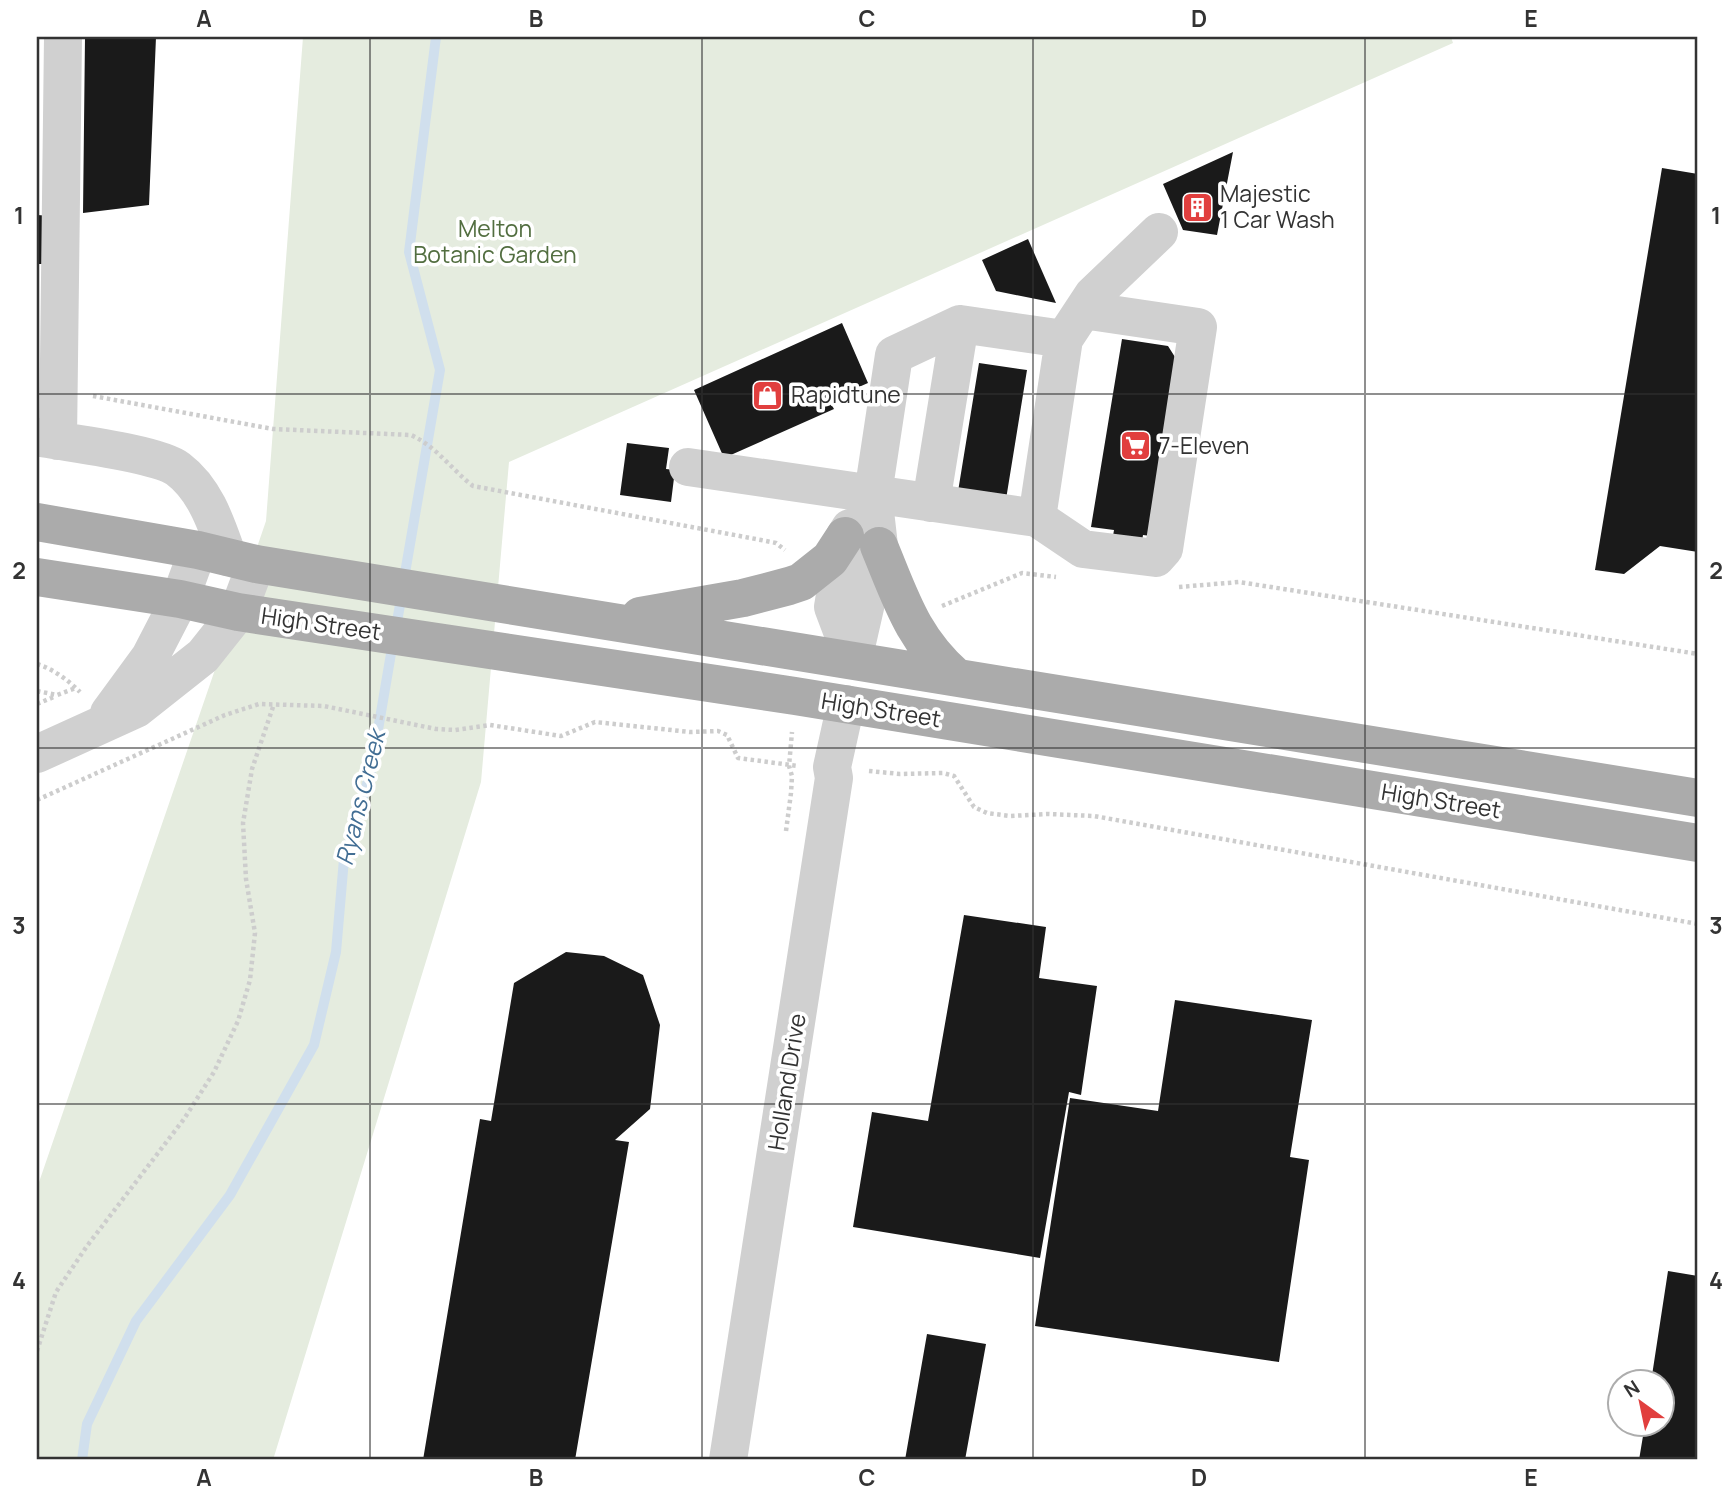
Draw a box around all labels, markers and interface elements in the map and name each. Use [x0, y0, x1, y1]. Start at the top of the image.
text: A [196, 2, 212, 34]
text: B [529, 2, 543, 34]
text: C [859, 2, 876, 34]
text: D [1191, 2, 1207, 34]
text: E [1524, 2, 1538, 34]
place label: Majestic 1 Car Wash [1220, 177, 1335, 235]
building icon: Majestic 1 Car Wash [1180, 190, 1214, 224]
text: 1 [14, 199, 24, 231]
text: 1 [1711, 199, 1721, 231]
park label: Melton Botanic Garden [413, 212, 577, 270]
shop icon: Rapidtune [751, 378, 785, 412]
place label: Rapidtune [791, 378, 901, 410]
supermarket icon: 7-Eleven [1119, 429, 1153, 463]
place label: 7-Eleven [1159, 429, 1249, 461]
text: 2 [12, 554, 26, 586]
text: 2 [1709, 554, 1723, 586]
street label: High Street [259, 599, 383, 647]
street label: High Street [819, 684, 943, 734]
water label: Ryans Creek [327, 724, 393, 869]
street label: High Street [1379, 775, 1503, 825]
text: 3 [12, 909, 26, 941]
text: 3 [1709, 909, 1723, 941]
street label: Holland Drive [759, 1011, 813, 1153]
text: 4 [12, 1264, 26, 1296]
text: 4 [1709, 1264, 1723, 1296]
north arrow [1606, 1368, 1676, 1438]
text: N [1619, 1374, 1645, 1403]
text: A [196, 1461, 212, 1493]
text: B [529, 1461, 543, 1493]
text: C [859, 1461, 876, 1493]
text: D [1191, 1461, 1207, 1493]
text: E [1524, 1461, 1538, 1493]

